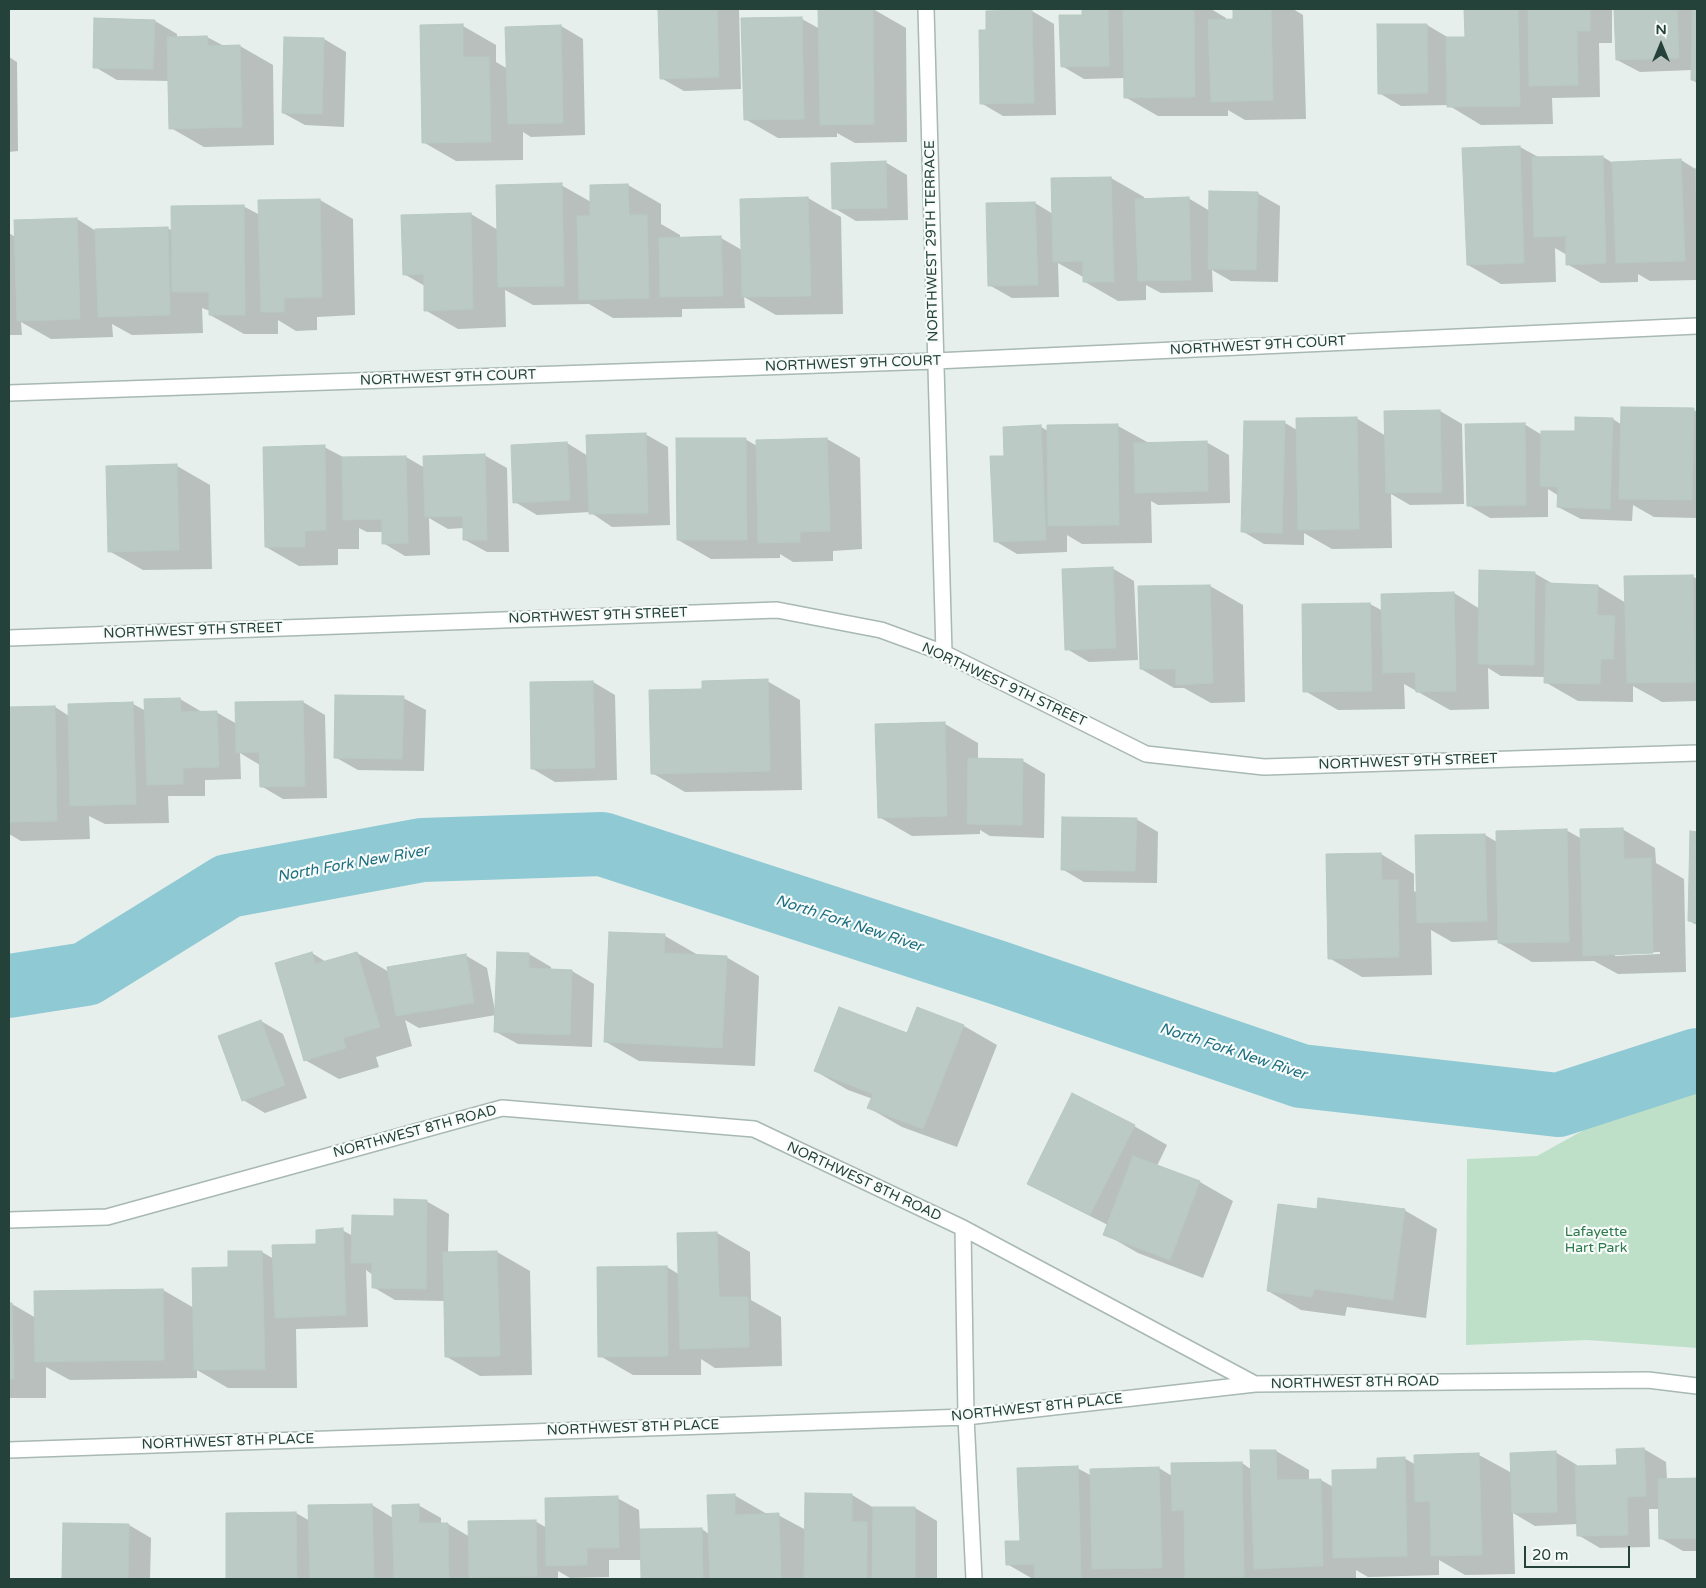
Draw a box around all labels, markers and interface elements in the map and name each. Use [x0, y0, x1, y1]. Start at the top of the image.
north arrow [1636, 20, 1686, 70]
text: N [1655, 21, 1667, 38]
street label: NORTHWEST 29TH TERRACE [922, 140, 942, 342]
street label: NORTHWEST 9TH COURT [1169, 333, 1347, 359]
street label: NORTHWEST 9TH COURT [765, 353, 941, 375]
street label: NORTHWEST 9TH COURT [360, 367, 536, 389]
street label: NORTHWEST 9TH STREET [508, 604, 688, 628]
street label: NORTHWEST 9TH STREET [103, 619, 283, 643]
street label: NORTHWEST 9TH STREET [919, 639, 1089, 731]
street label: NORTHWEST 9TH STREET [1318, 750, 1498, 774]
water label: North Fork New River [276, 842, 430, 886]
water label: North Fork New River [773, 892, 925, 956]
water label: North Fork New River [1157, 1020, 1309, 1084]
street label: NORTHWEST 8TH ROAD [331, 1102, 499, 1162]
street label: NORTHWEST 8TH ROAD [784, 1139, 944, 1225]
park label: Lafayette Hart Park [1565, 1224, 1627, 1256]
street label: NORTHWEST 8TH ROAD [1271, 1373, 1439, 1393]
street label: NORTHWEST 8TH PLACE [950, 1391, 1124, 1425]
street label: NORTHWEST 8TH PLACE [546, 1417, 720, 1439]
street label: NORTHWEST 8TH PLACE [141, 1431, 315, 1453]
scale bar [1526, 1536, 1632, 1568]
text: 20 m [1532, 1546, 1569, 1564]

